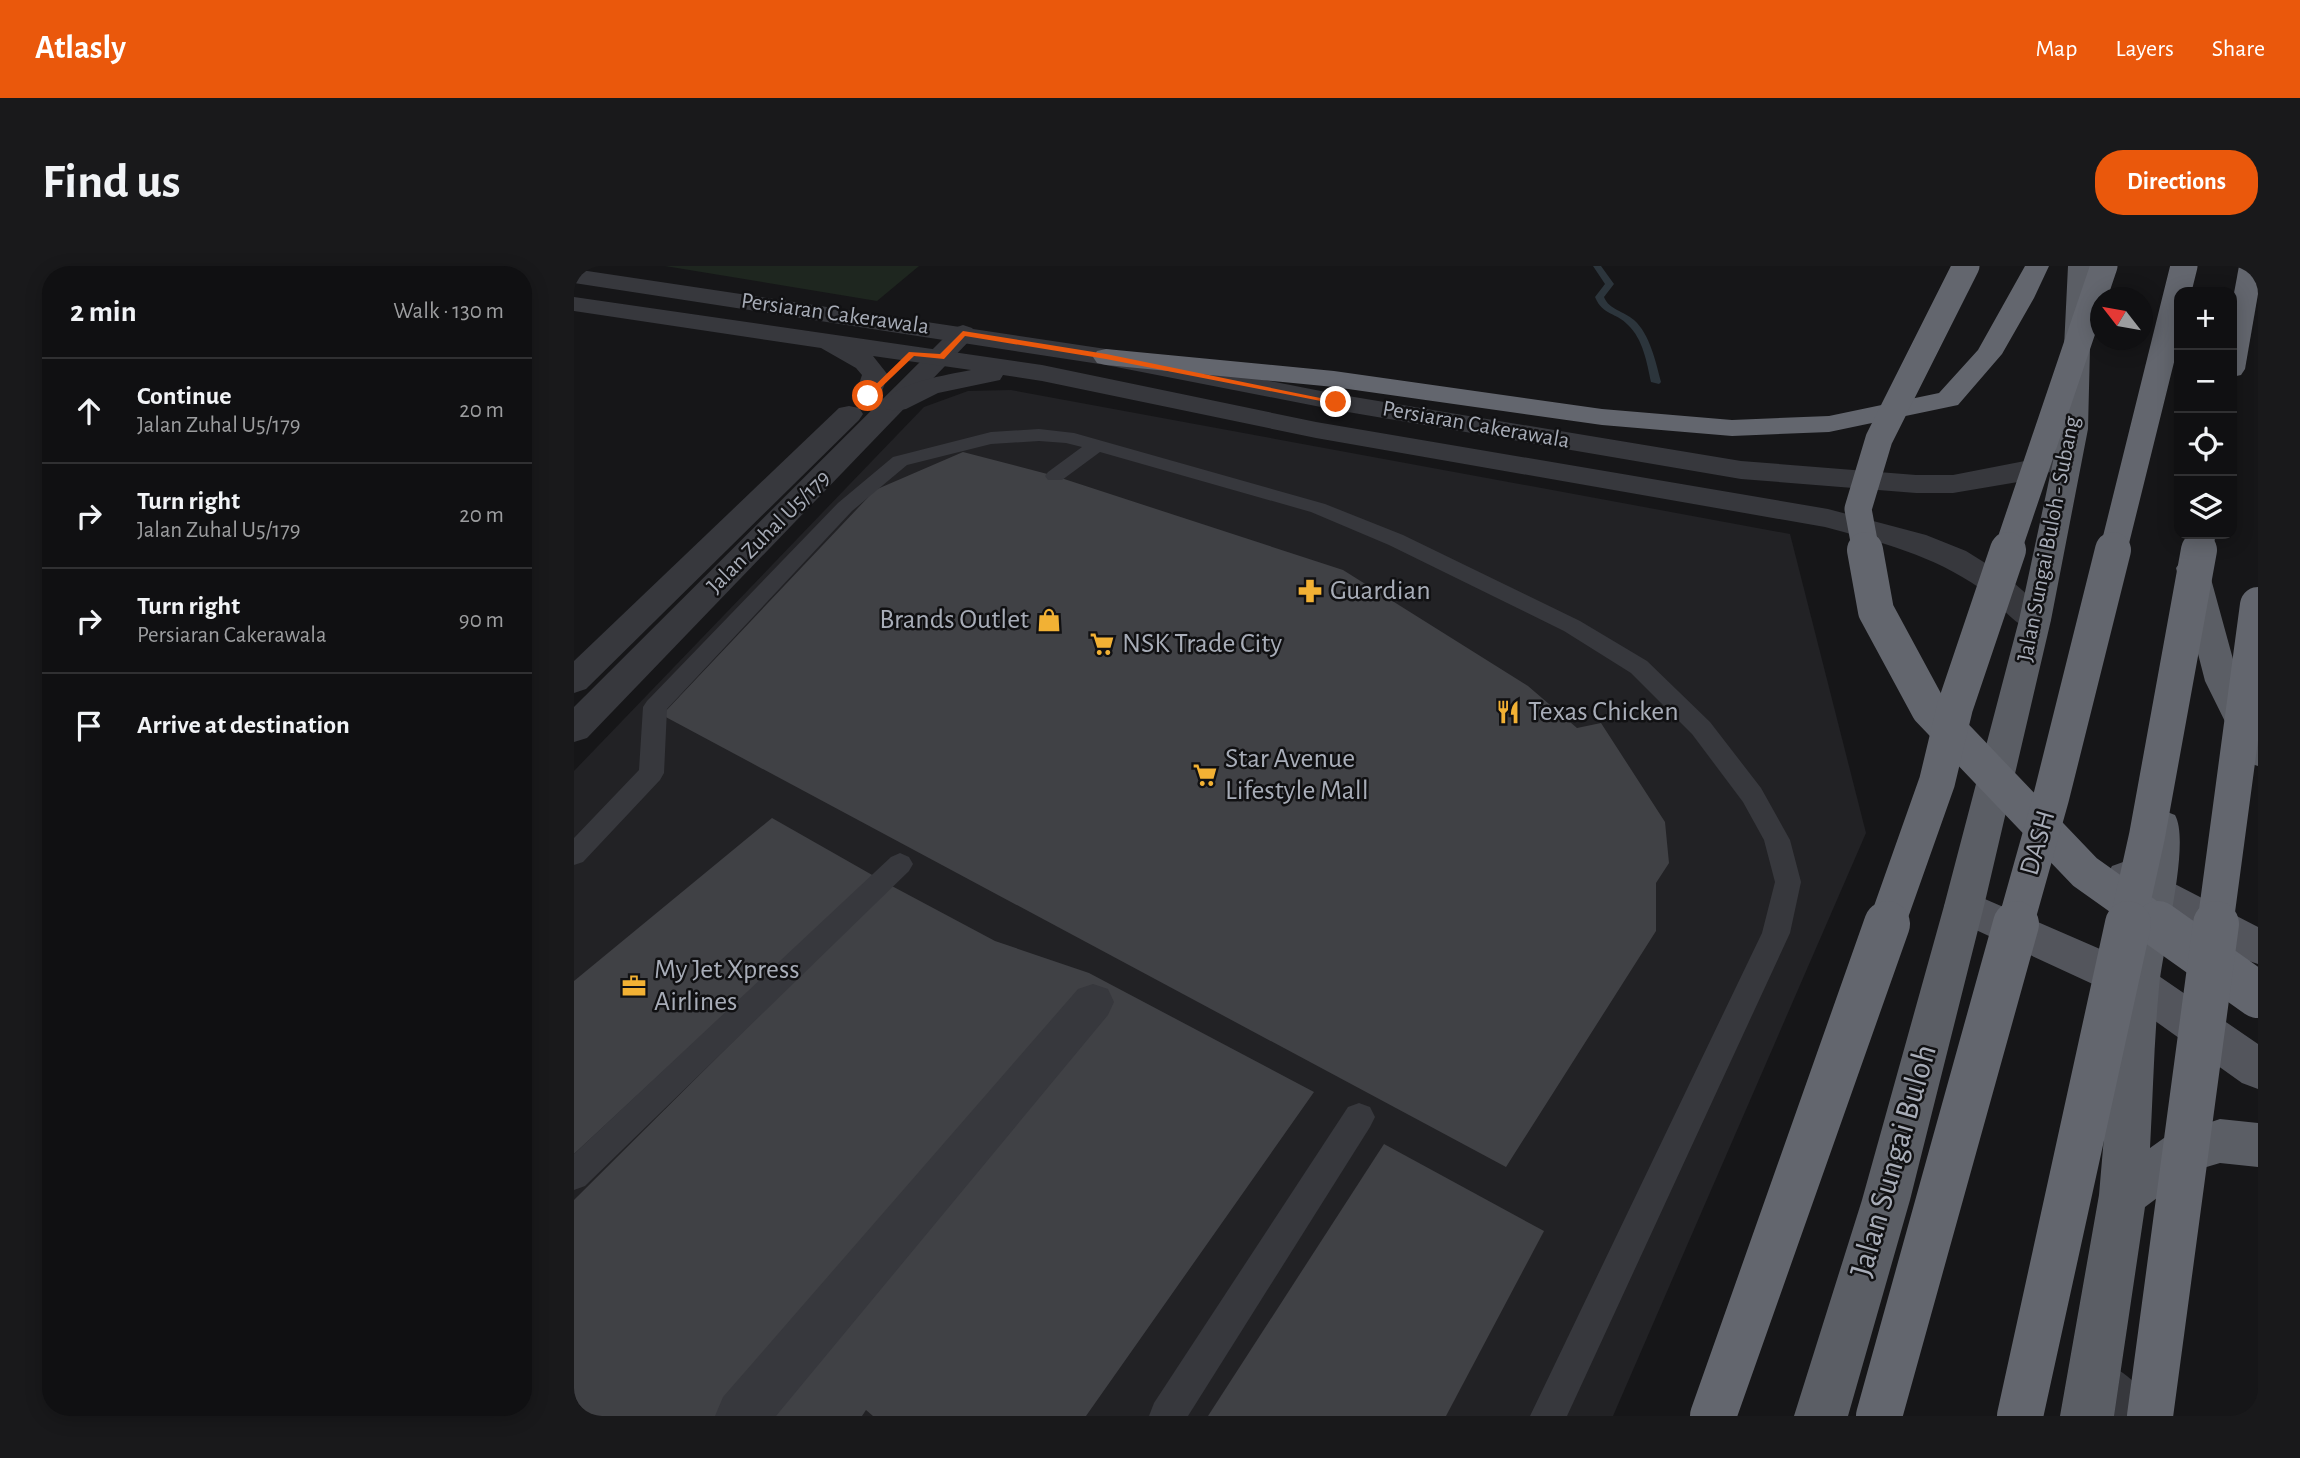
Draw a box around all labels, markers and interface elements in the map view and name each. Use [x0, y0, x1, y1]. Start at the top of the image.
text: Atlasly [35, 32, 126, 65]
text: Map [2035, 37, 2077, 61]
text: Layers [2115, 37, 2174, 61]
text: Share [2212, 37, 2265, 61]
button: Directions [2095, 150, 2258, 215]
text: Find us [42, 158, 181, 207]
north arrow [2090, 287, 2153, 350]
map controls [2174, 287, 2237, 539]
button: + [2174, 287, 2237, 350]
street label: Persiaran Cakerawala [739, 289, 931, 339]
text: 2 min [70, 297, 137, 327]
text: Walk · 130 m [393, 300, 504, 323]
button: − [2174, 350, 2237, 413]
route start [852, 380, 883, 411]
text: Continue [137, 383, 232, 409]
route end [1320, 386, 1351, 417]
icon: ahead [70, 392, 108, 430]
street label: Persiaran Cakerawala [1381, 397, 1571, 453]
text: 20 m [459, 399, 504, 422]
street label: Jalan Sungai Buloh - Subang [2014, 413, 2084, 664]
button: locate [2174, 413, 2237, 476]
text: Jalan Zuhal U5/179 [137, 414, 301, 437]
street label: Jalan Zuhal U5/179 [703, 466, 835, 598]
button: layers [2174, 476, 2237, 539]
text: Turn right [137, 488, 240, 514]
icon: right [70, 497, 108, 535]
text: 20 m [459, 504, 504, 527]
text: Jalan Zuhal U5/179 [137, 519, 301, 542]
pharmacy icon: Guardian [1296, 577, 1324, 605]
place label: Guardian [1330, 577, 1431, 605]
text: Turn right [137, 593, 240, 619]
icon: right [70, 602, 108, 640]
place label: Brands Outlet [879, 606, 1029, 634]
shop icon: Brands Outlet [1035, 606, 1063, 634]
text: 90 m [459, 609, 504, 632]
text: Persiaran Cakerawala [137, 624, 327, 647]
supermarket icon: NSK Trade City [1088, 630, 1116, 658]
place label: NSK Trade City [1122, 630, 1282, 658]
restaurant icon: Texas Chicken [1494, 698, 1522, 726]
place label: Texas Chicken [1528, 698, 1679, 726]
icon: arrive [70, 707, 108, 745]
text: Arrive at destination [137, 712, 350, 738]
place label: Star Avenue Lifestyle Mall [1225, 745, 1369, 805]
supermarket icon: Star Avenue Lifestyle Mall [1191, 761, 1219, 789]
street label: DASH [2015, 807, 2061, 879]
place label: My Jet Xpress Airlines [654, 956, 800, 1016]
office icon: My Jet Xpress Airlines [620, 972, 648, 1000]
street label: Jalan Sungai Buloh [1845, 1041, 1943, 1281]

